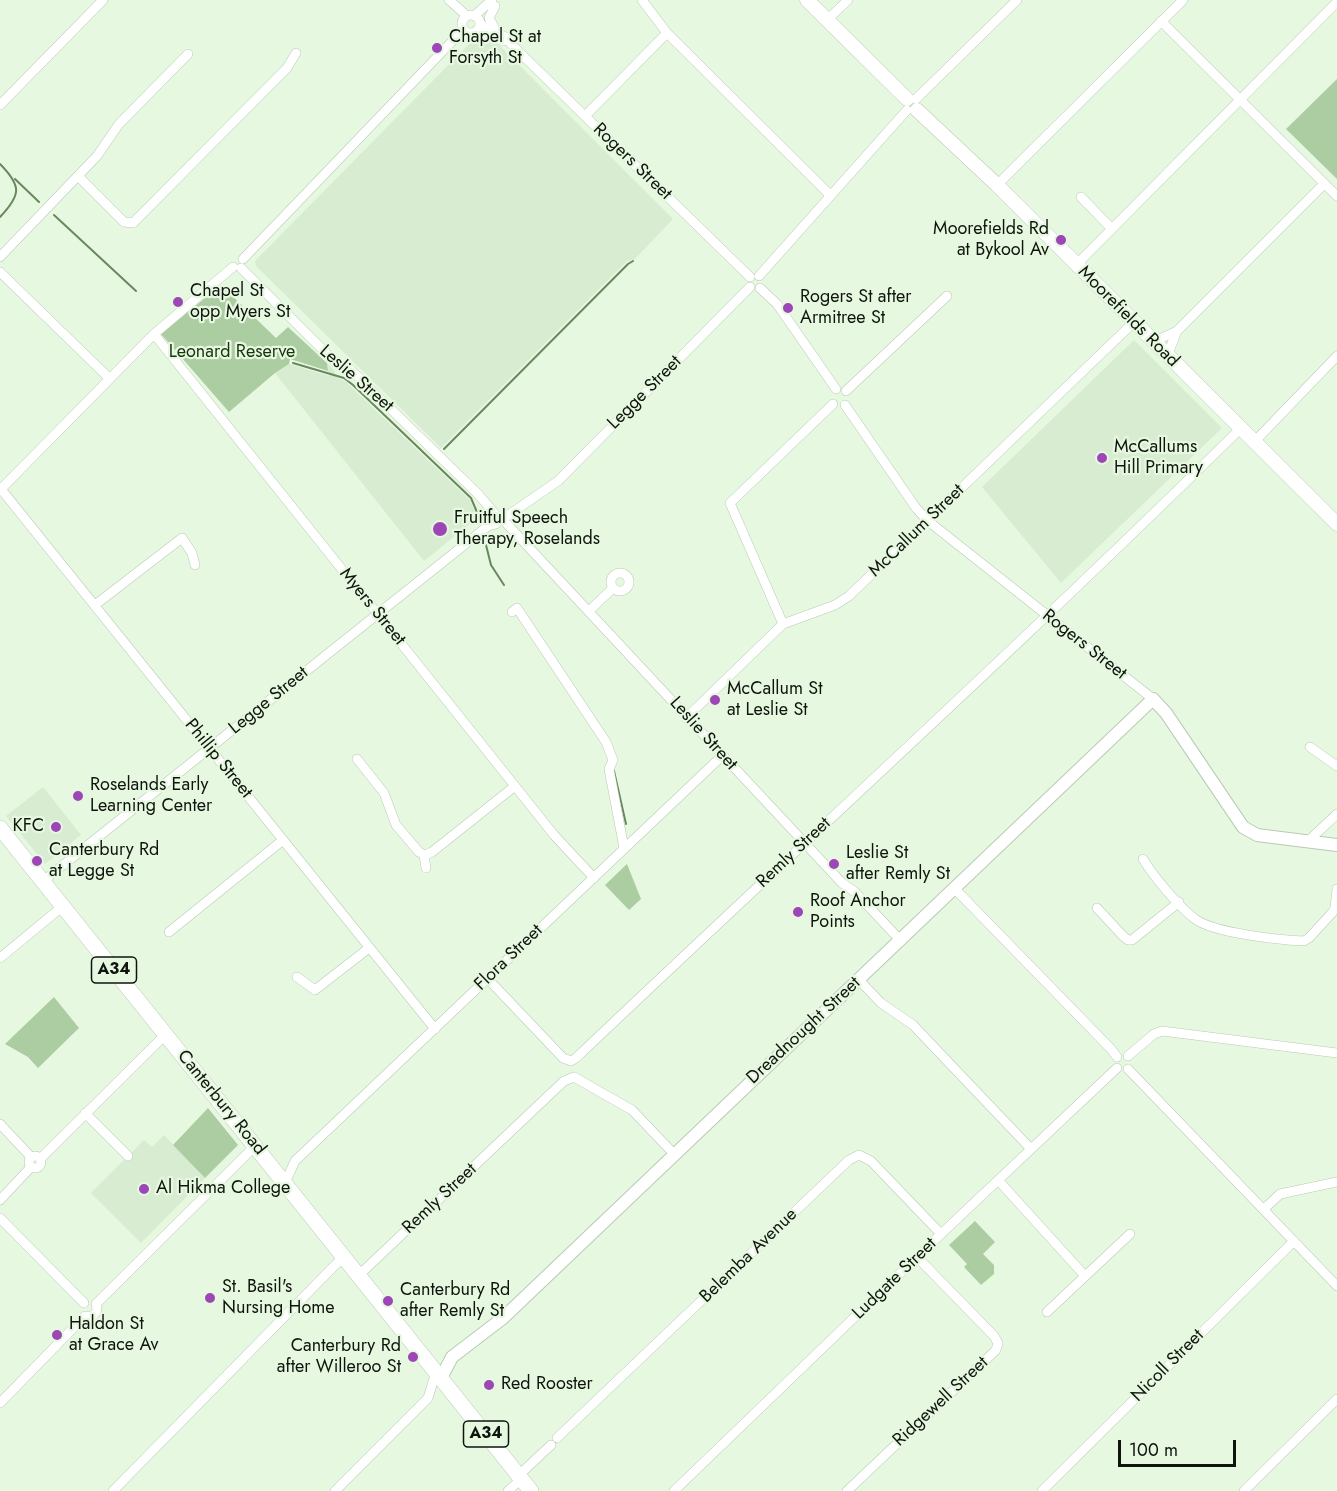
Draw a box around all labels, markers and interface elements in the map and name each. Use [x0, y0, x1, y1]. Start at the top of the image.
place label: Chapel St at Forsyth St [449, 27, 541, 70]
marker: Chapel St at Forsyth St [430, 41, 444, 55]
street label: Rogers Street [588, 119, 676, 205]
place label: Moorefields Rd at Bykool Av [933, 219, 1049, 262]
marker: Moorefields Rd at Bykool Av [1054, 233, 1068, 247]
street label: Moorefields Road [1073, 262, 1183, 372]
place label: Chapel St opp Myers St [190, 281, 290, 324]
place label: Rogers St after Armitree St [800, 287, 911, 330]
marker: Chapel St opp Myers St [171, 295, 185, 309]
marker: Rogers St after Armitree St [781, 301, 795, 315]
street label: Leslie Street [315, 341, 397, 417]
park label: Leonard Reserve [169, 342, 295, 364]
street label: Legge Street [604, 352, 686, 434]
place label: McCallums Hill Primary [1114, 437, 1203, 480]
marker: McCallums Hill Primary [1095, 451, 1109, 465]
street label: McCallum Street [865, 480, 969, 582]
place label: Fruitful Speech Therapy, Roselands [454, 508, 600, 550]
marker: Fruitful Speech Therapy, Roselands [431, 520, 449, 538]
street label: Myers Street [334, 564, 410, 650]
street label: Rogers Street [1037, 605, 1131, 685]
street label: Legge Street [225, 663, 313, 739]
place label: McCallum St at Leslie St [727, 679, 823, 722]
street label: Leslie Street [665, 693, 741, 775]
marker: McCallum St at Leslie St [708, 693, 722, 707]
street label: Phillip Street [180, 715, 256, 803]
place label: Roselands Early Learning Center [90, 775, 212, 818]
marker: Roselands Early Learning Center [71, 789, 85, 803]
street label: Remly Street [752, 813, 836, 893]
place label: KFC [13, 816, 44, 838]
marker: KFC [49, 820, 63, 834]
place label: Canterbury Rd at Legge St [49, 840, 159, 882]
place label: Leslie St after Remly St [846, 843, 950, 886]
marker: Canterbury Rd at Legge St [30, 854, 44, 868]
marker: Leslie St after Remly St [827, 857, 841, 871]
place label: Roof Anchor Points [810, 891, 906, 934]
marker: Roof Anchor Points [791, 905, 805, 919]
street label: Flora Street [471, 920, 547, 996]
road number: A34 [92, 957, 136, 983]
street label: Dreadnought Street [743, 973, 865, 1089]
street label: Canterbury Road [172, 1046, 270, 1160]
street label: Remly Street [398, 1159, 482, 1239]
place label: Al Hikma College [156, 1178, 290, 1200]
marker: Al Hikma College [137, 1182, 151, 1196]
street label: Belemba Avenue [696, 1204, 802, 1308]
street label: Ludgate Street [849, 1234, 941, 1324]
place label: St. Basil's Nursing Home [222, 1277, 335, 1320]
place label: Canterbury Rd after Remly St [400, 1280, 510, 1322]
marker: St. Basil's Nursing Home [203, 1291, 217, 1305]
marker: Canterbury Rd after Remly St [381, 1294, 395, 1308]
place label: Haldon St at Grace Av [69, 1314, 158, 1356]
street label: Nicoll Street [1127, 1325, 1209, 1407]
marker: Haldon St at Grace Av [50, 1328, 64, 1342]
place label: Canterbury Rd after Willeroo St [277, 1336, 401, 1378]
marker: Canterbury Rd after Willeroo St [406, 1350, 420, 1364]
street label: Ridgewell Street [889, 1352, 993, 1452]
place label: Red Rooster [501, 1374, 593, 1396]
marker: Red Rooster [482, 1378, 496, 1392]
road number: A34 [464, 1421, 508, 1447]
scale bar [1121, 1428, 1240, 1466]
text: 100 m [1129, 1437, 1178, 1463]

